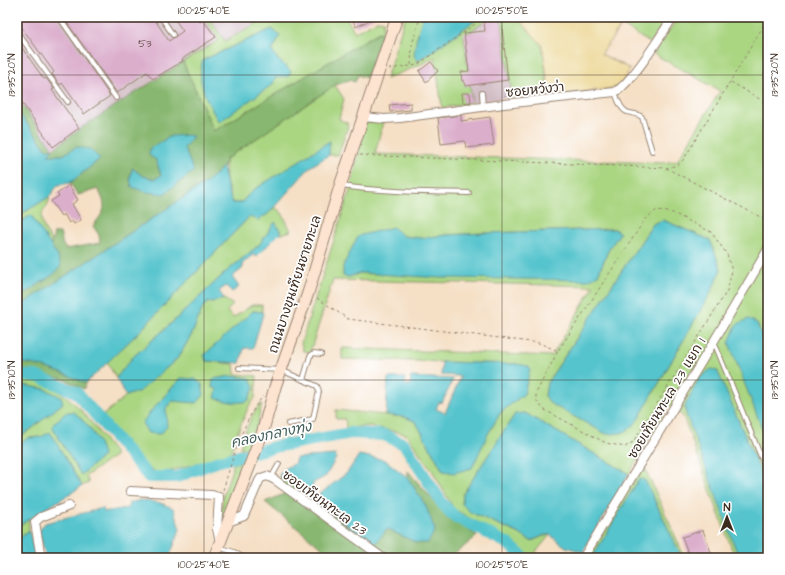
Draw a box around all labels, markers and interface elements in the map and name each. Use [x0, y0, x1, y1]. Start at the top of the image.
text: 100°25'40"E [178, 4, 230, 18]
text: 100°25'50"E [476, 4, 528, 18]
house number: 53 [138, 36, 152, 51]
text: 13°35'20"N [5, 53, 19, 97]
text: 13°35'20"N [768, 53, 782, 97]
street label: ซอยหวังว่า [505, 78, 565, 102]
street label: ถนนบางขุนเทียนชายทะเล [264, 213, 326, 356]
street label: ซอยเทียนทะเล 23 แยก 1 [624, 334, 710, 462]
text: 13°35'10"N [5, 361, 19, 399]
text: 13°35'10"N [768, 361, 782, 399]
water label: คลองกลางทุ่ง [229, 417, 314, 453]
street label: ซอยเทียนทะเล 23 [278, 466, 371, 540]
north arrow [707, 497, 747, 537]
text: N [724, 500, 731, 515]
text: 100°25'40"E [178, 558, 230, 572]
text: 100°25'50"E [476, 558, 528, 572]

